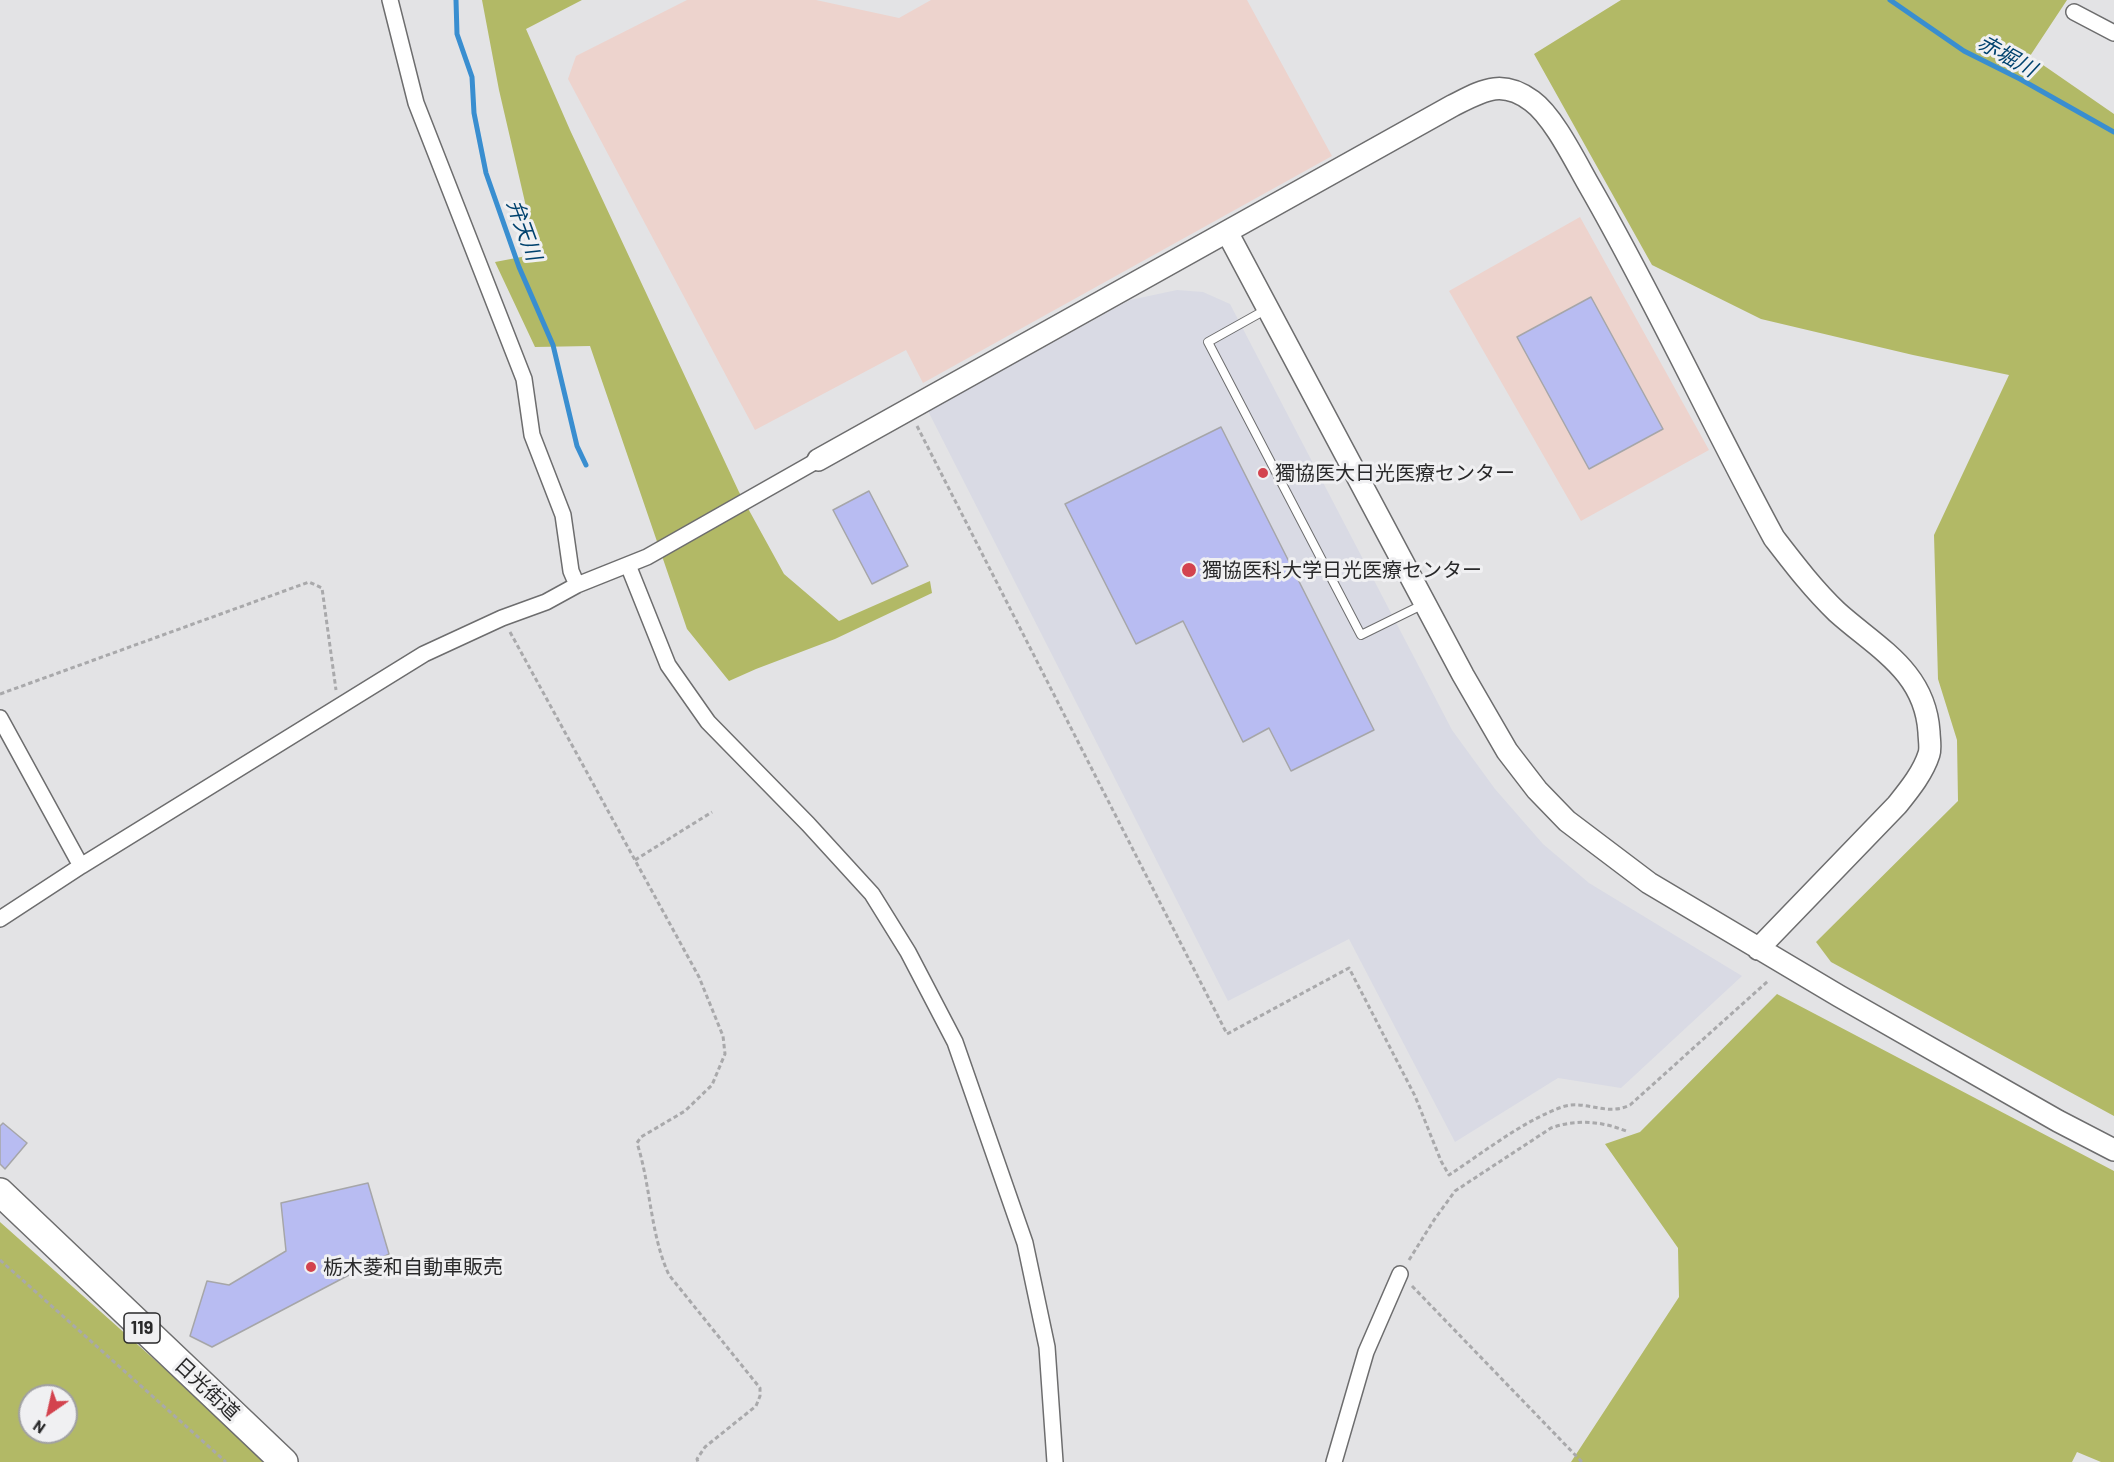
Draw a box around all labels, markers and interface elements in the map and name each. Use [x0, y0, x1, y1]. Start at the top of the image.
water label: 赤堀川 [1973, 30, 2041, 82]
water label: 弁天川 [501, 196, 547, 264]
place label: 獨協医大日光医療センター [1275, 461, 1515, 485]
marker: 獨協医大日光医療センター [1256, 466, 1270, 480]
place label: 獨協医科大学日光医療センター [1202, 558, 1482, 582]
marker: 獨協医科大学日光医療センター [1180, 561, 1198, 579]
place label: 栃木菱和自動車販売 [323, 1255, 503, 1279]
marker: 栃木菱和自動車販売 [304, 1260, 318, 1274]
road number: 119 [124, 1313, 160, 1343]
street label: 日光街道 [170, 1353, 244, 1425]
north arrow [18, 1384, 78, 1444]
text: N [29, 1417, 49, 1439]

